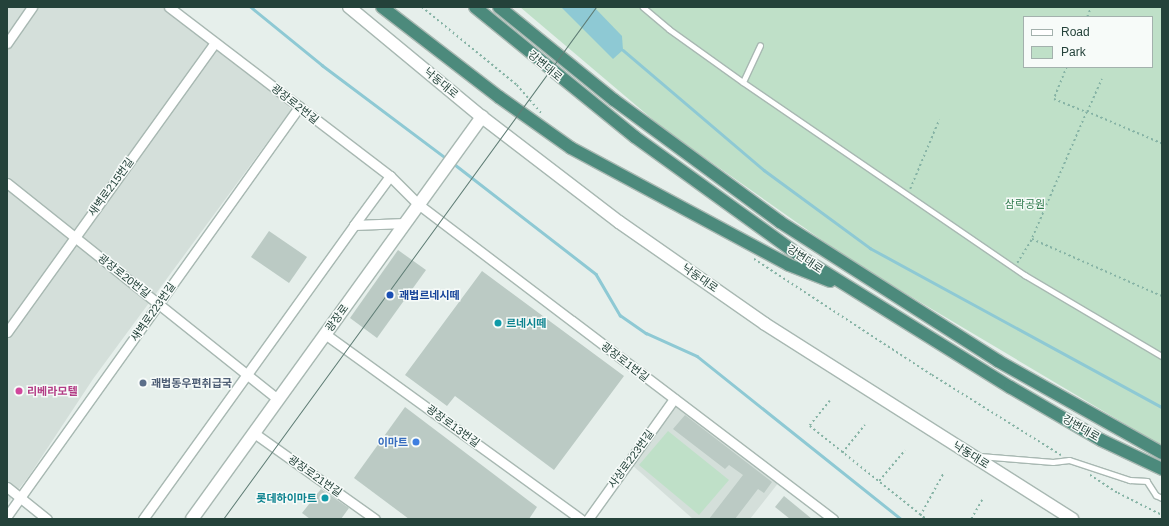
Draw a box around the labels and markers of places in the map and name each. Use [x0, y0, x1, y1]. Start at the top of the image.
place label: 괘법르네시떼 [399, 288, 460, 302]
marker: 괘법르네시떼 [384, 289, 396, 301]
place label: 르네시떼 [506, 316, 546, 330]
marker: 르네시떼 [493, 318, 503, 328]
place label: 괘법동우편취급국 [151, 376, 232, 390]
marker: 괘법동우편취급국 [138, 378, 148, 388]
place label: 리베라모텔 [27, 384, 78, 398]
marker: 리베라모텔 [14, 386, 24, 396]
place label: 이마트 [378, 435, 408, 449]
marker: 이마트 [411, 437, 421, 447]
place label: 롯데하이마트 [256, 491, 317, 505]
marker: 롯데하이마트 [320, 493, 330, 503]

